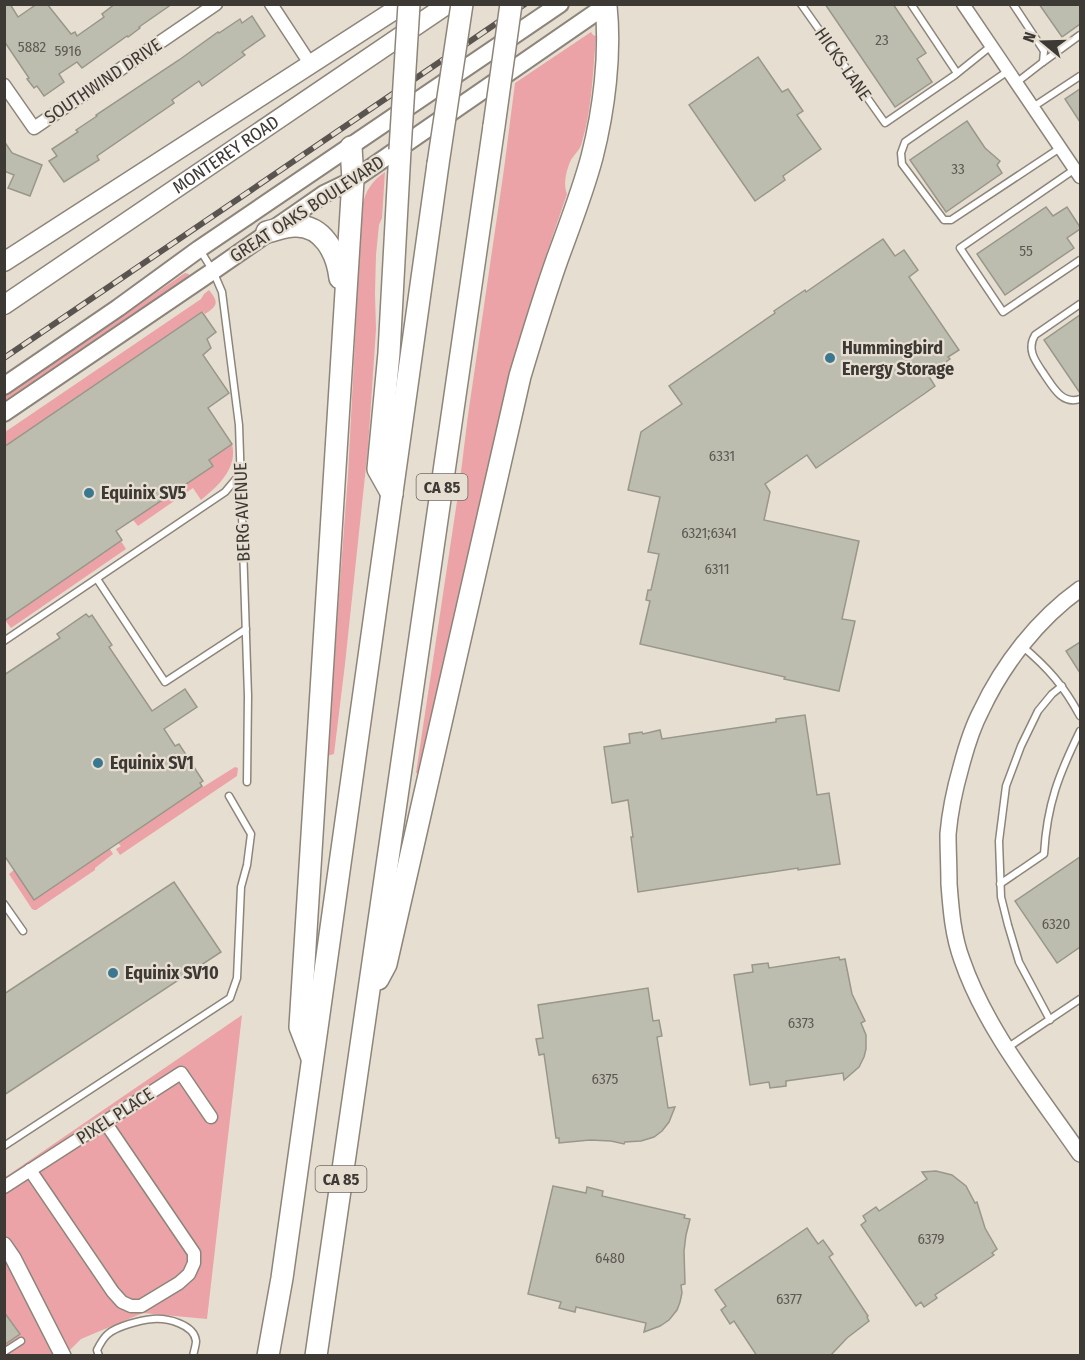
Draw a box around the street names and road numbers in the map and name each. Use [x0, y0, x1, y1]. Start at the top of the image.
street label: HICKS LANE [810, 23, 876, 105]
street label: SOUTHWIND DRIVE [40, 34, 166, 128]
street label: MONTEREY ROAD [168, 111, 283, 198]
street label: GREAT OAKS BOULEVARD [226, 151, 388, 267]
street label: BERG AVENUE [229, 462, 255, 562]
road number: CA 85 [416, 474, 468, 500]
street label: PIXEL PLACE [72, 1083, 158, 1149]
road number: CA 85 [316, 1166, 366, 1192]

